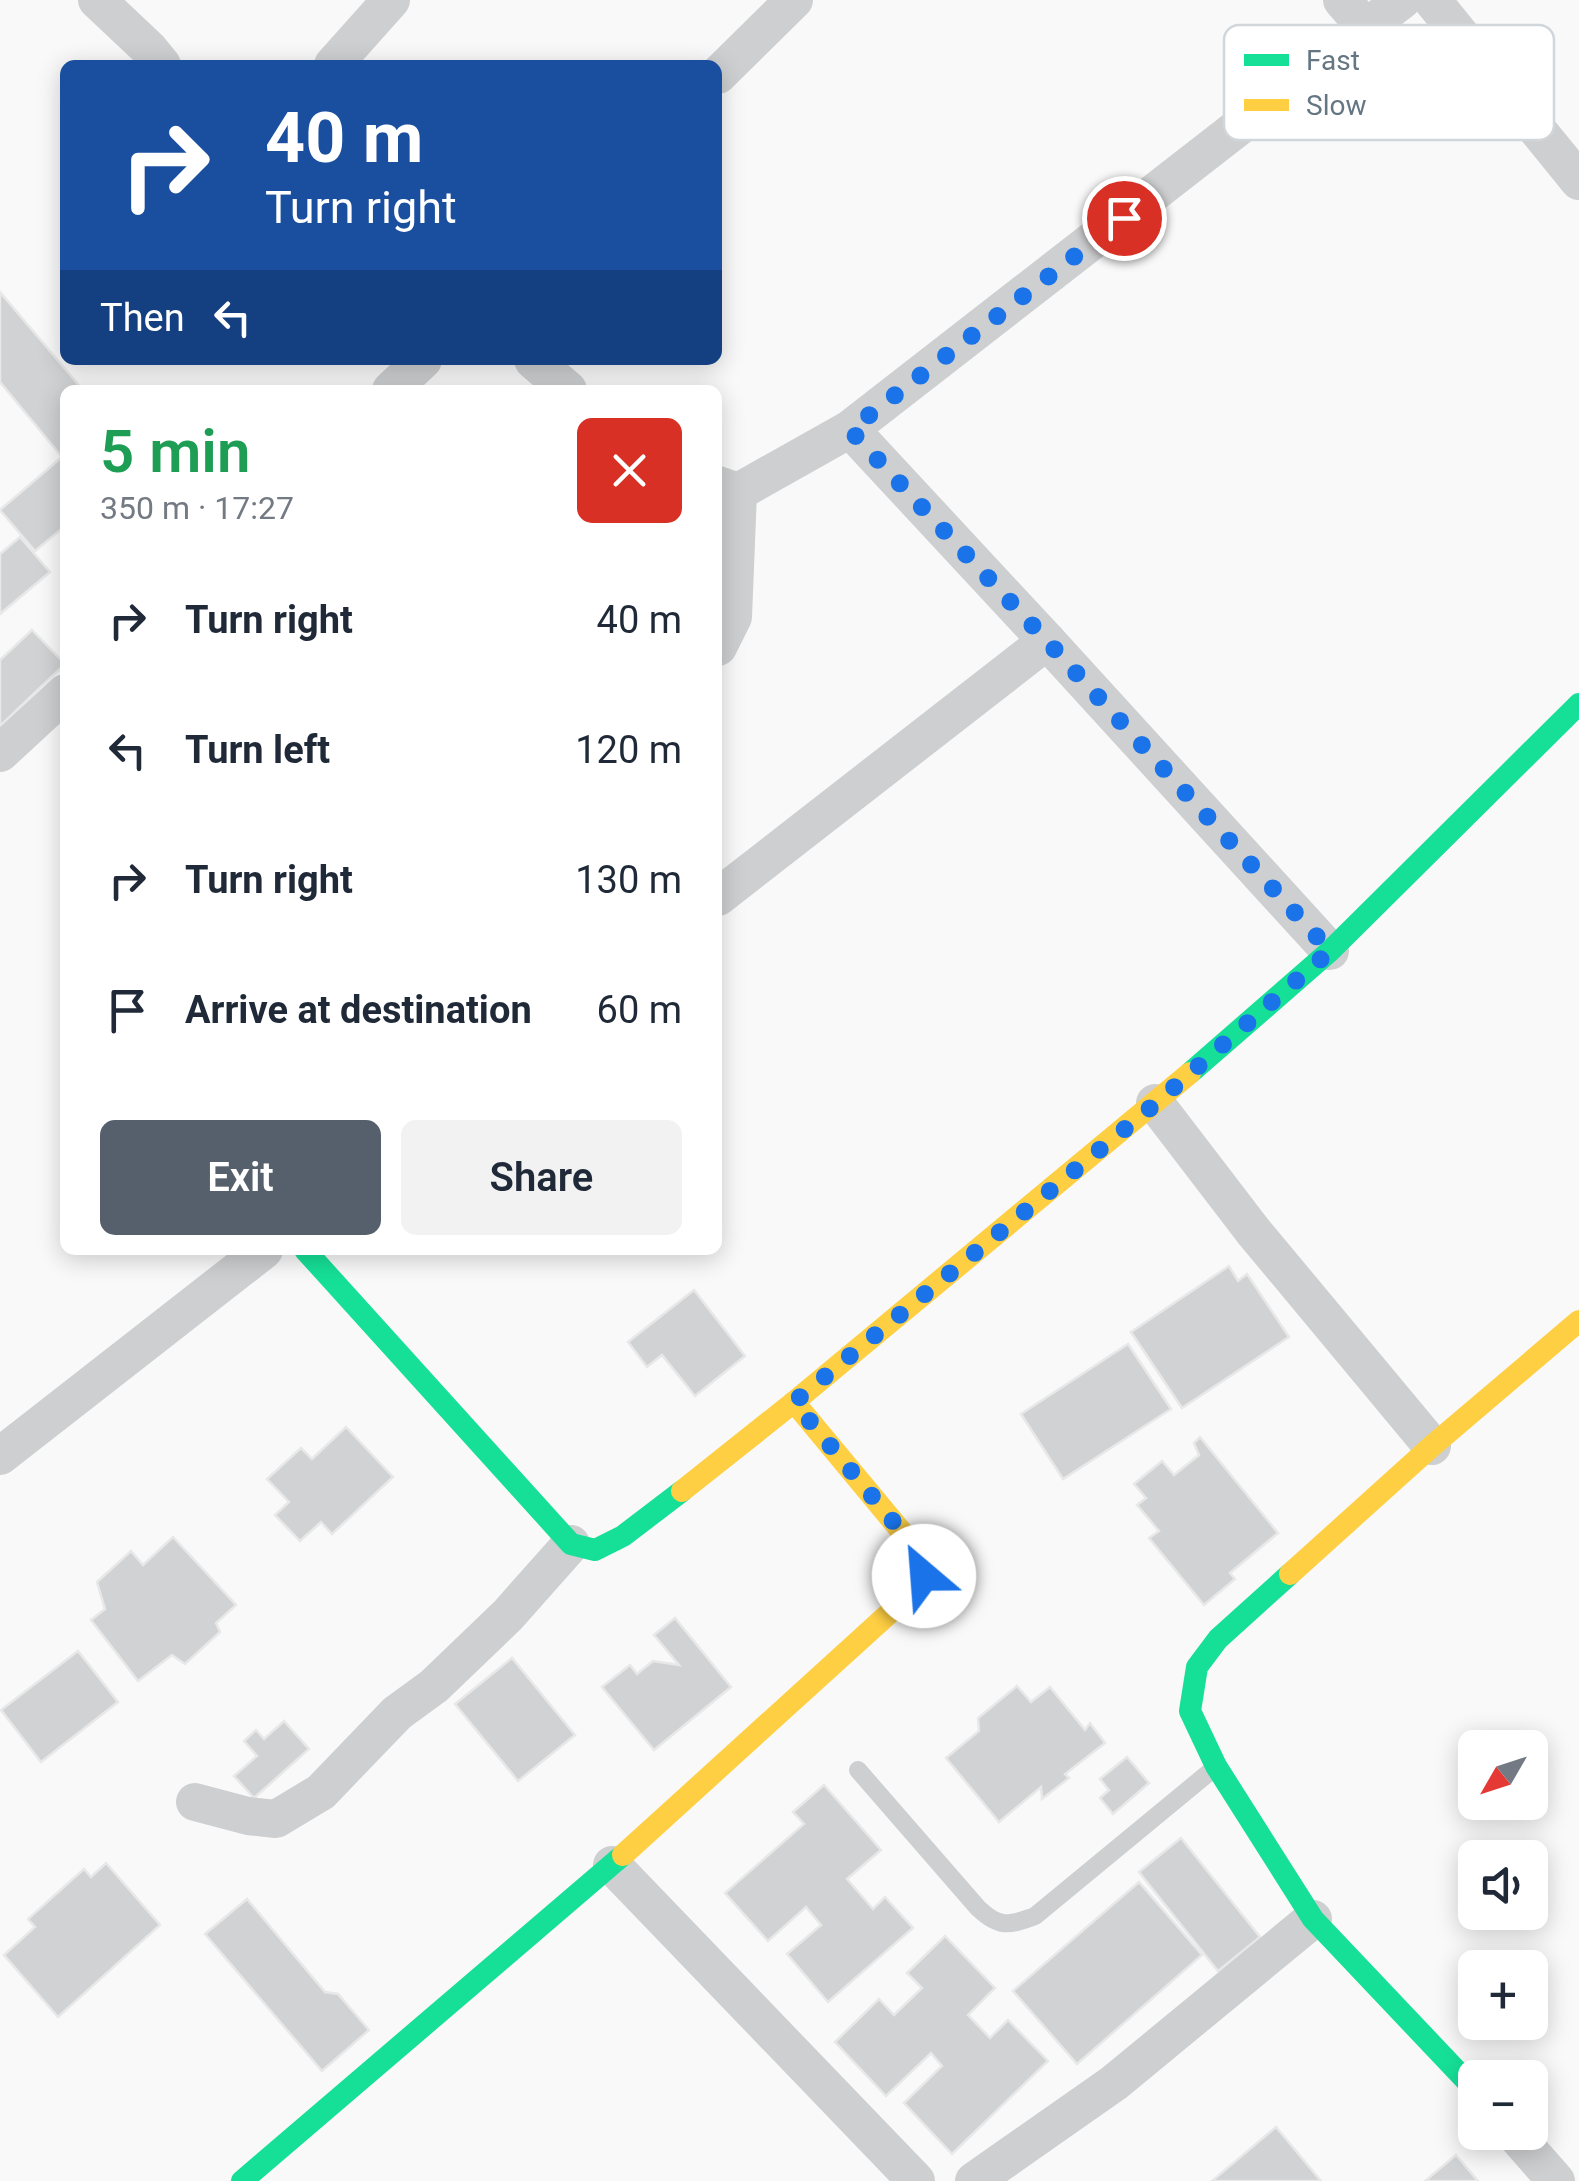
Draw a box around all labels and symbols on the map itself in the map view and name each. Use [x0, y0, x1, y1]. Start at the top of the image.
legend [1224, 25, 1554, 140]
text: Fast [1306, 44, 1360, 77]
text: Slow [1306, 89, 1366, 122]
pin [1082, 176, 1167, 261]
position arrow [872, 1524, 976, 1628]
north arrow [1458, 1730, 1548, 1820]

